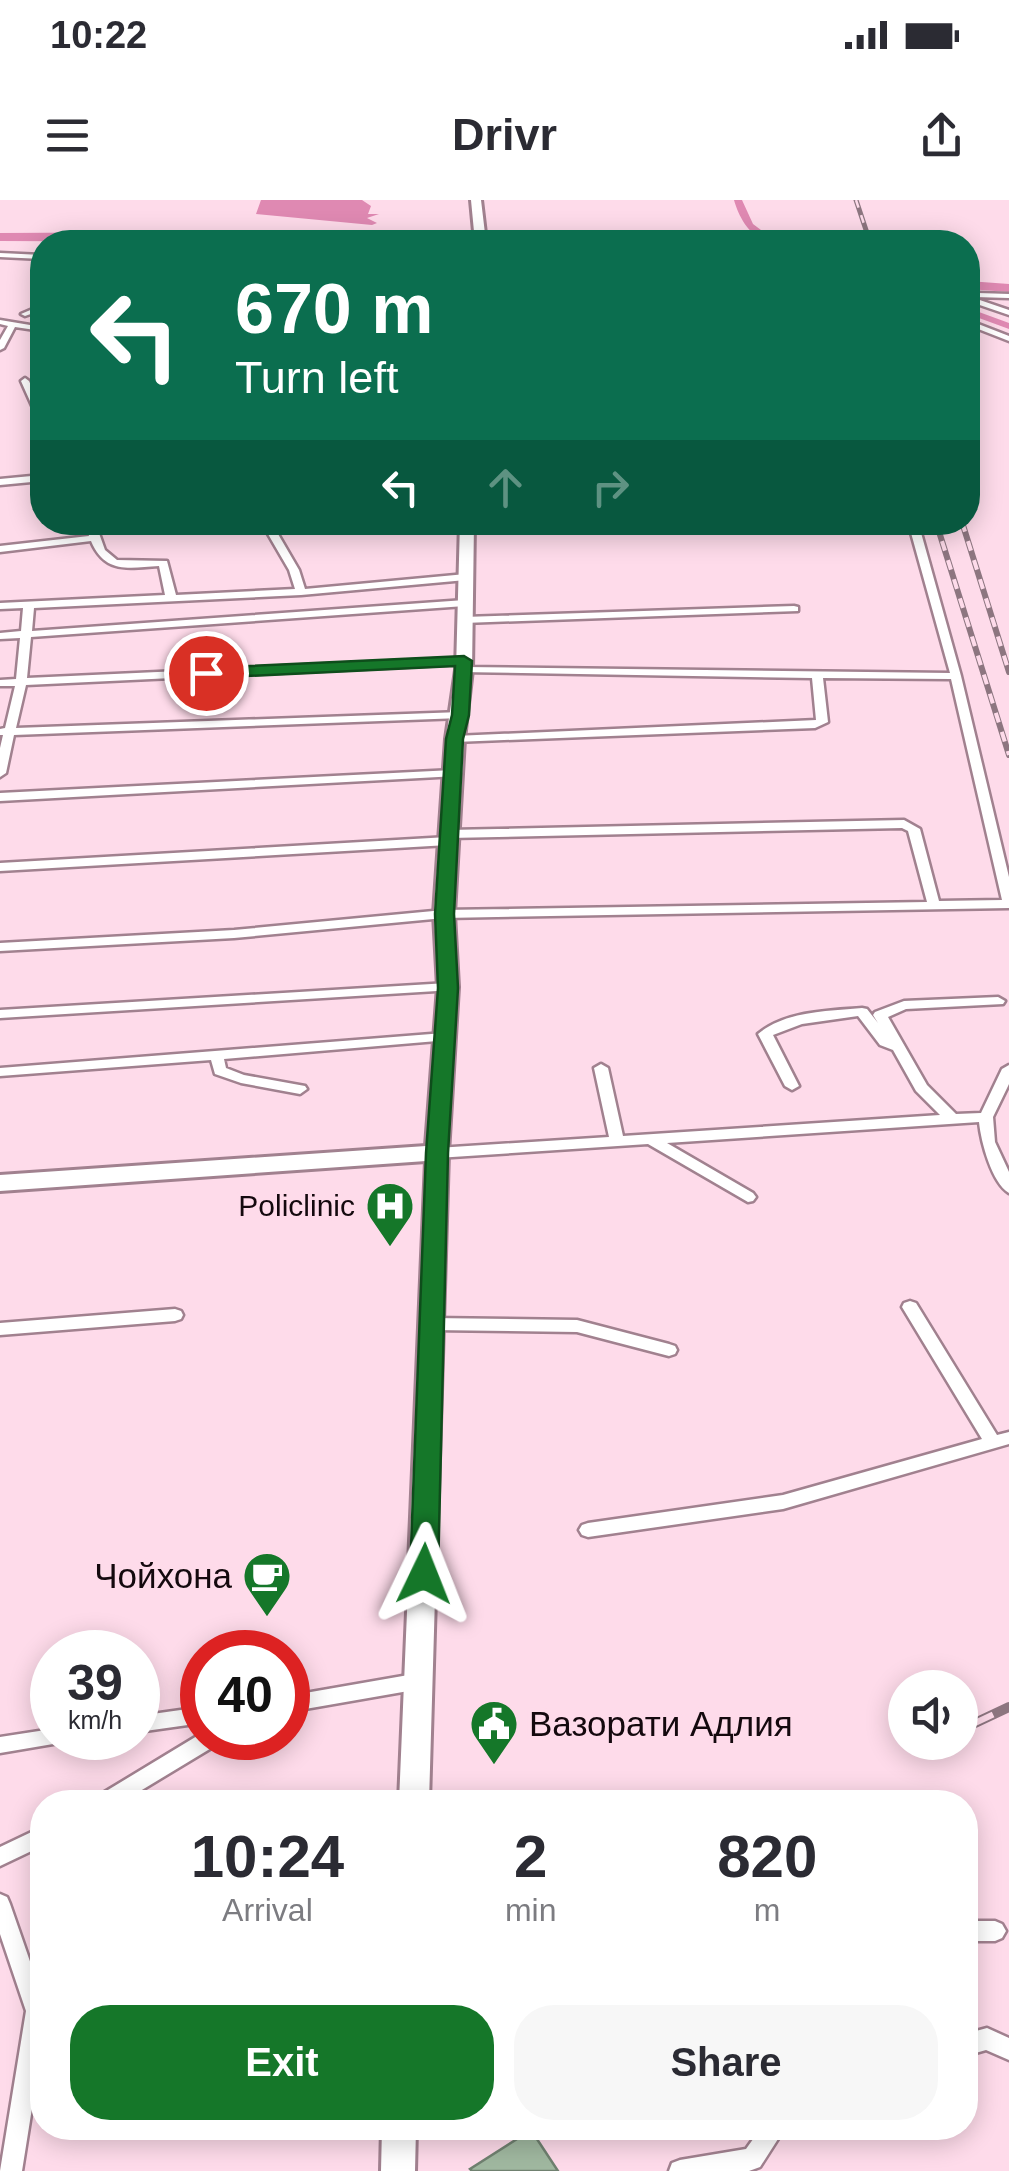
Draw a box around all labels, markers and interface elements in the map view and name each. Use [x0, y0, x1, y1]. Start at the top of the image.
text: 10:22 [50, 14, 147, 56]
icon: menu [40, 108, 95, 163]
icon: share [914, 108, 969, 163]
text: Drivr [452, 109, 557, 160]
icon: left [70, 270, 200, 400]
text: 670 m [235, 270, 433, 348]
text: Turn left [235, 352, 398, 403]
icon: left [373, 460, 428, 515]
icon: ahead [478, 460, 533, 515]
icon: right [583, 460, 638, 515]
pin [164, 631, 249, 716]
icon: arrive [179, 646, 234, 701]
hospital icon: Policlinic [364, 1180, 416, 1248]
place label: Policlinic [238, 1189, 355, 1222]
position arrow [372, 1522, 476, 1626]
cafe icon: Чойхона [241, 1550, 293, 1618]
place label: Чойхона [94, 1556, 233, 1595]
speed limit sign: 40 [180, 1630, 310, 1760]
text: 39 [67, 1655, 123, 1711]
map controls [888, 1670, 978, 1760]
button: sound [888, 1670, 978, 1760]
public building icon: Вазорати Адлия [468, 1698, 520, 1766]
place label: Вазорати Адлия [529, 1704, 793, 1743]
text: km/h [68, 1706, 122, 1734]
text: 10:24 [191, 1823, 344, 1890]
text: 2 [514, 1823, 547, 1890]
text: 820 [717, 1823, 817, 1890]
text: Arrival [222, 1892, 313, 1928]
text: min [505, 1892, 556, 1928]
text: m [754, 1892, 781, 1928]
button: Exit [70, 2005, 494, 2120]
button: Share [514, 2005, 938, 2120]

